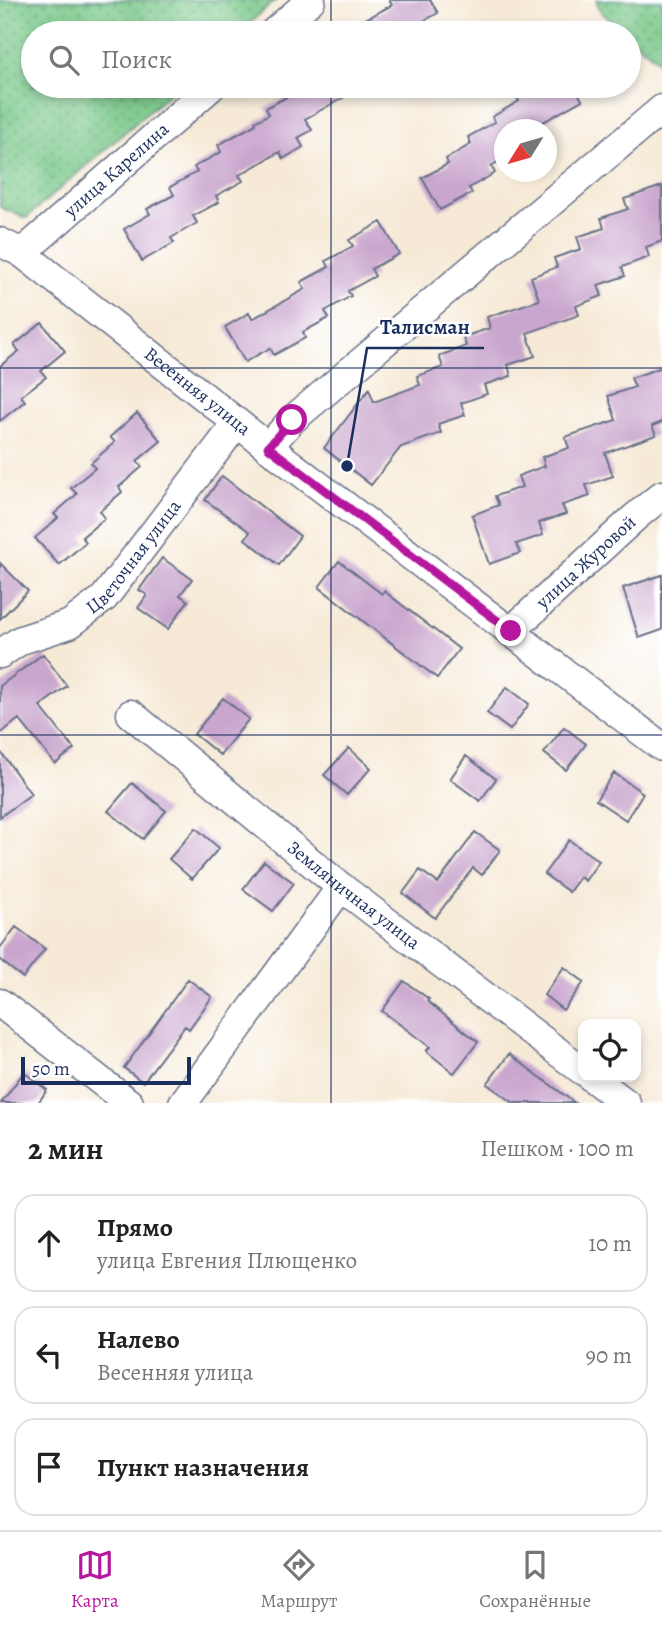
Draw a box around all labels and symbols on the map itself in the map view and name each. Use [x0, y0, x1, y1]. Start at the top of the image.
street label: улица Карелина [58, 116, 175, 224]
north arrow [494, 119, 557, 182]
callout: Талисман [367, 306, 484, 348]
text: Талисман [380, 313, 470, 341]
street label: Весенняя улица [139, 341, 256, 442]
route start [276, 404, 307, 435]
street label: Цветочная улица [81, 494, 187, 620]
street label: улица Журовой [530, 509, 642, 615]
route end [495, 615, 526, 646]
street label: Земляничная улица [282, 835, 426, 956]
scale bar [21, 1054, 191, 1086]

